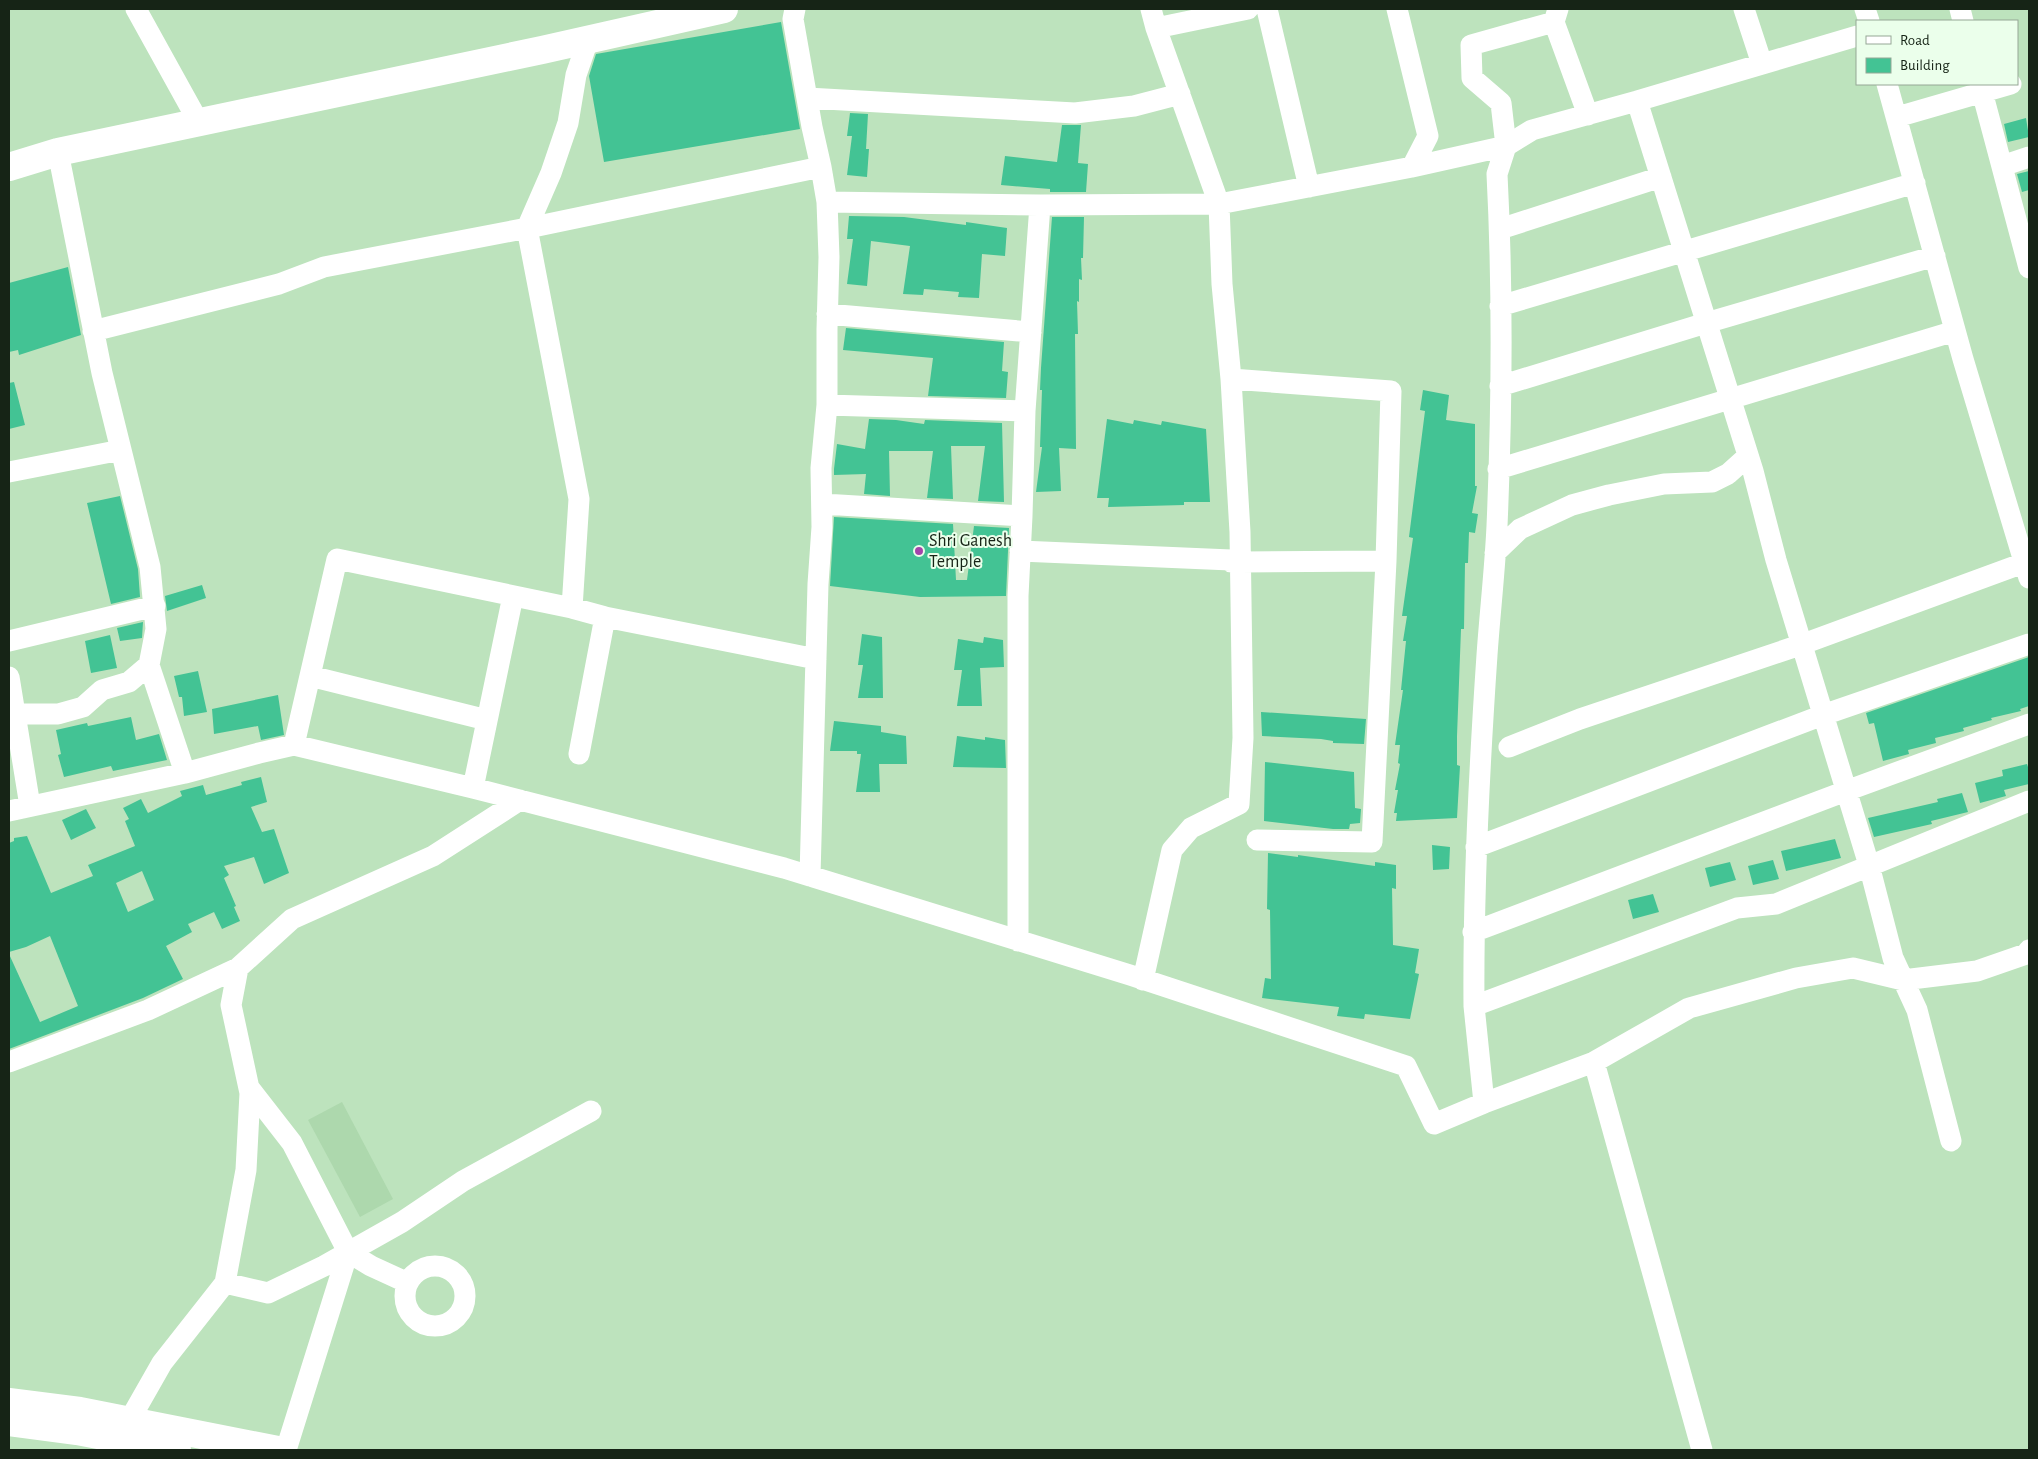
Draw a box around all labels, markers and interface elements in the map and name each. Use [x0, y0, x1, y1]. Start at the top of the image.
legend [1856, 20, 2018, 85]
text: Road [1900, 33, 1930, 48]
text: Building [1900, 58, 1950, 73]
place label: Shri Ganesh Temple [929, 532, 1012, 571]
marker: Shri Ganesh Temple [913, 545, 925, 557]

